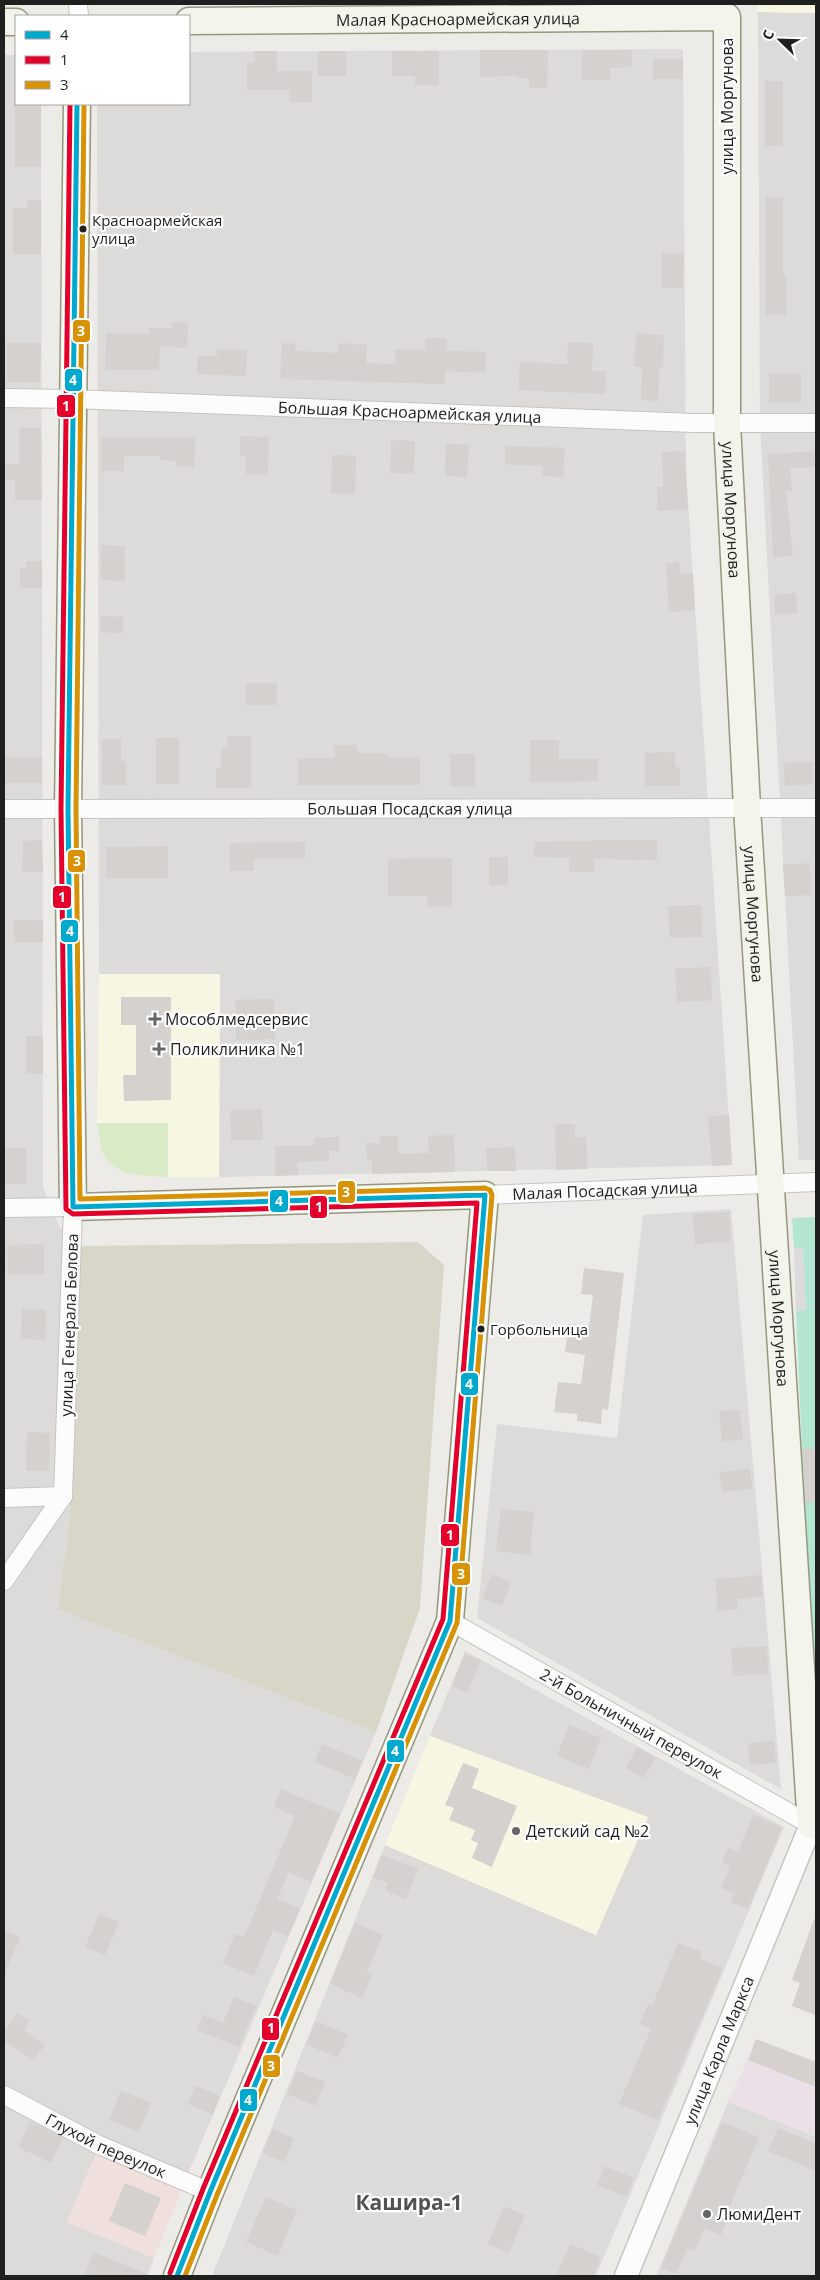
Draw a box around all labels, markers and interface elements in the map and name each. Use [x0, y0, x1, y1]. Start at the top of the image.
street label: Малая Красноармейская улица [336, 7, 580, 31]
legend [15, 15, 190, 105]
north arrow [755, 15, 805, 65]
text: 4 [60, 24, 69, 44]
text: С [757, 27, 778, 43]
street label: улица Моргунова [716, 38, 738, 174]
text: 1 [60, 49, 69, 69]
text: 3 [60, 74, 69, 94]
place label: Красноармейская улица [92, 210, 222, 248]
marker: Красноармейская улица [78, 224, 88, 234]
line badge: 3 [72, 319, 91, 343]
text: 3 [77, 321, 85, 340]
line badge: 4 [64, 368, 83, 392]
text: 4 [69, 370, 77, 389]
line badge: 1 [56, 394, 76, 418]
text: 1 [62, 396, 70, 415]
street label: Большая Красноармейская улица [278, 396, 542, 428]
street label: улица Моргунова [717, 441, 746, 579]
street label: Большая Посадская улица [307, 797, 513, 820]
street label: улица Моргунова [738, 845, 769, 983]
line badge: 3 [67, 849, 86, 873]
text: 3 [73, 851, 81, 870]
line badge: 1 [52, 885, 72, 909]
text: 1 [58, 887, 66, 906]
line badge: 4 [60, 919, 79, 943]
text: 4 [66, 921, 74, 940]
place label: Мособлмедсервис [165, 1008, 309, 1030]
marker: Мособлмедсервис [149, 1013, 161, 1025]
place label: Поликлиника №1 [170, 1038, 305, 1060]
marker: Поликлиника №1 [152, 1042, 166, 1056]
street label: Малая Посадская улица [512, 1176, 698, 1205]
line badge: 3 [337, 1180, 356, 1204]
text: 3 [342, 1182, 350, 1201]
line badge: 4 [269, 1189, 289, 1213]
text: 4 [275, 1191, 283, 1210]
line badge: 1 [309, 1195, 328, 1219]
text: 1 [315, 1197, 323, 1216]
street label: улица Генерала Белова [55, 1233, 83, 1417]
street label: улица Моргунова [764, 1249, 794, 1387]
place label: Горбольница [490, 1319, 588, 1339]
marker: Горбольница [476, 1324, 486, 1334]
line badge: 4 [460, 1372, 479, 1396]
text: 4 [465, 1374, 473, 1393]
line badge: 1 [440, 1523, 460, 1547]
text: 1 [446, 1525, 454, 1544]
line badge: 3 [451, 1562, 471, 1586]
text: 3 [457, 1564, 465, 1583]
street label: 2-й Больничный переулок [536, 1663, 727, 1784]
line badge: 4 [386, 1739, 405, 1763]
text: 4 [391, 1741, 399, 1760]
place label: Детский сад №2 [526, 1820, 649, 1842]
marker: Детский сад №2 [510, 1825, 522, 1837]
street label: улица Карла Маркса [678, 1973, 759, 2128]
line badge: 1 [261, 2017, 280, 2041]
text: 1 [267, 2018, 275, 2037]
line badge: 3 [262, 2054, 281, 2078]
text: 3 [267, 2056, 275, 2075]
line badge: 4 [239, 2088, 258, 2112]
text: 4 [244, 2090, 252, 2109]
street label: Глухой переулок [42, 2108, 170, 2183]
district label: Кашира-1 [355, 2188, 463, 2216]
place label: ЛюмиДент [717, 2203, 801, 2225]
marker: ЛюмиДент [701, 2208, 713, 2220]

